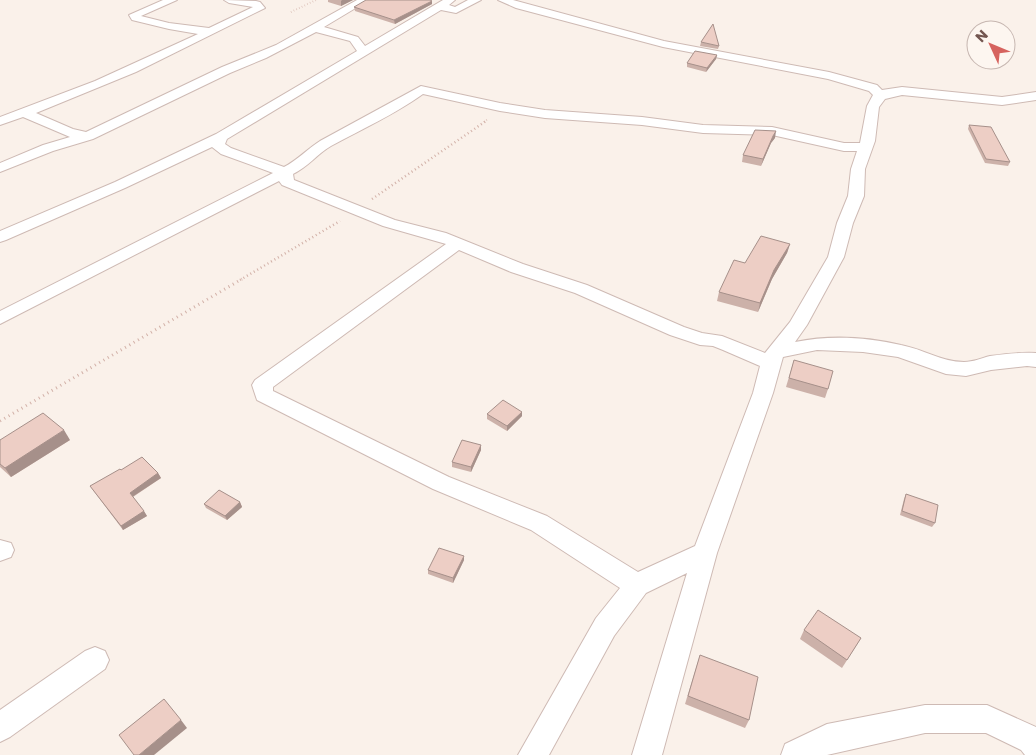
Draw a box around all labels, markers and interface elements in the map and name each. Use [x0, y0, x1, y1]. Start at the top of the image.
north arrow [966, 20, 1016, 70]
text: N [971, 25, 992, 47]

